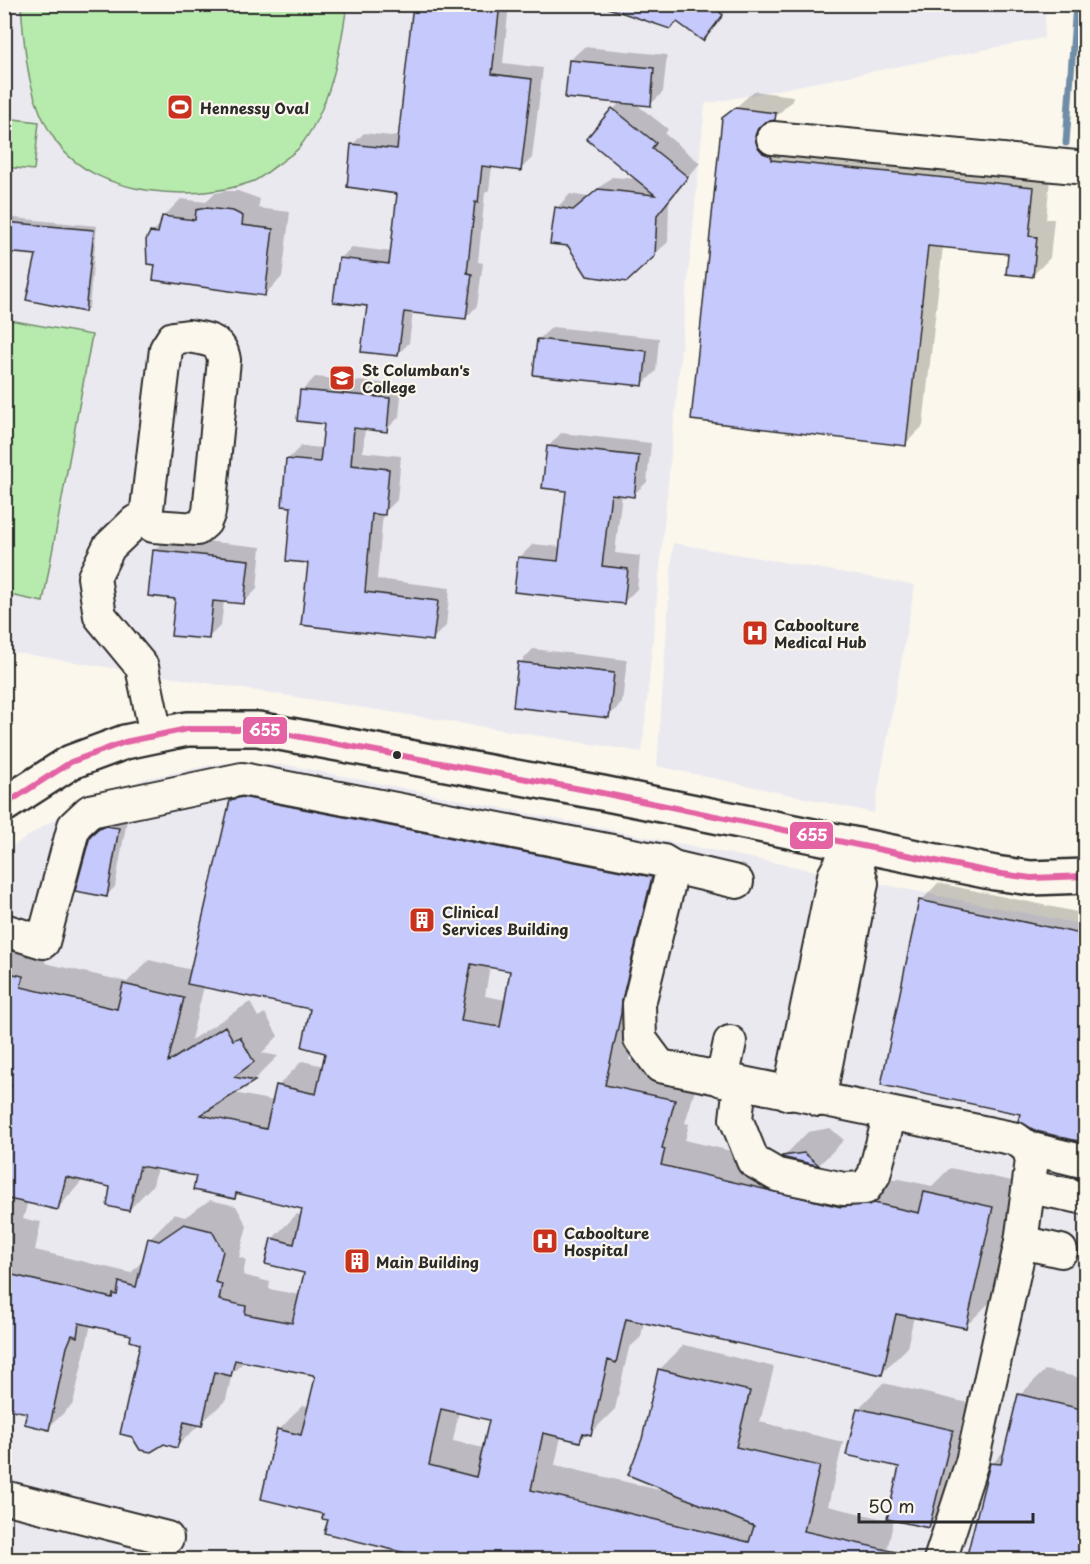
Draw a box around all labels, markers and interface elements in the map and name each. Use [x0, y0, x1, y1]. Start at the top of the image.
sports icon: Hennessy Oval [165, 92, 195, 122]
place label: Hennessy Oval [200, 96, 309, 119]
place label: St Columban's College [362, 358, 470, 398]
school or university icon: St Columban's College [327, 363, 357, 393]
place label: Caboolture Medical Hub [774, 613, 867, 653]
hospital icon: Caboolture Medical Hub [740, 618, 770, 648]
line badge: 655 [242, 716, 288, 745]
text: 655 [249, 717, 281, 741]
unlabelled marker [391, 749, 403, 761]
line badge: 655 [789, 821, 834, 850]
text: 655 [796, 822, 828, 846]
place label: Clinical Services Building [442, 900, 569, 940]
building icon: Clinical Services Building [407, 905, 437, 935]
place label: Caboolture Hospital [564, 1221, 649, 1261]
hospital icon: Caboolture Hospital [530, 1226, 560, 1256]
building icon: Main Building [342, 1246, 372, 1276]
place label: Main Building [376, 1250, 479, 1273]
scale bar [859, 1486, 1033, 1524]
text: 50 m [868, 1492, 915, 1519]

